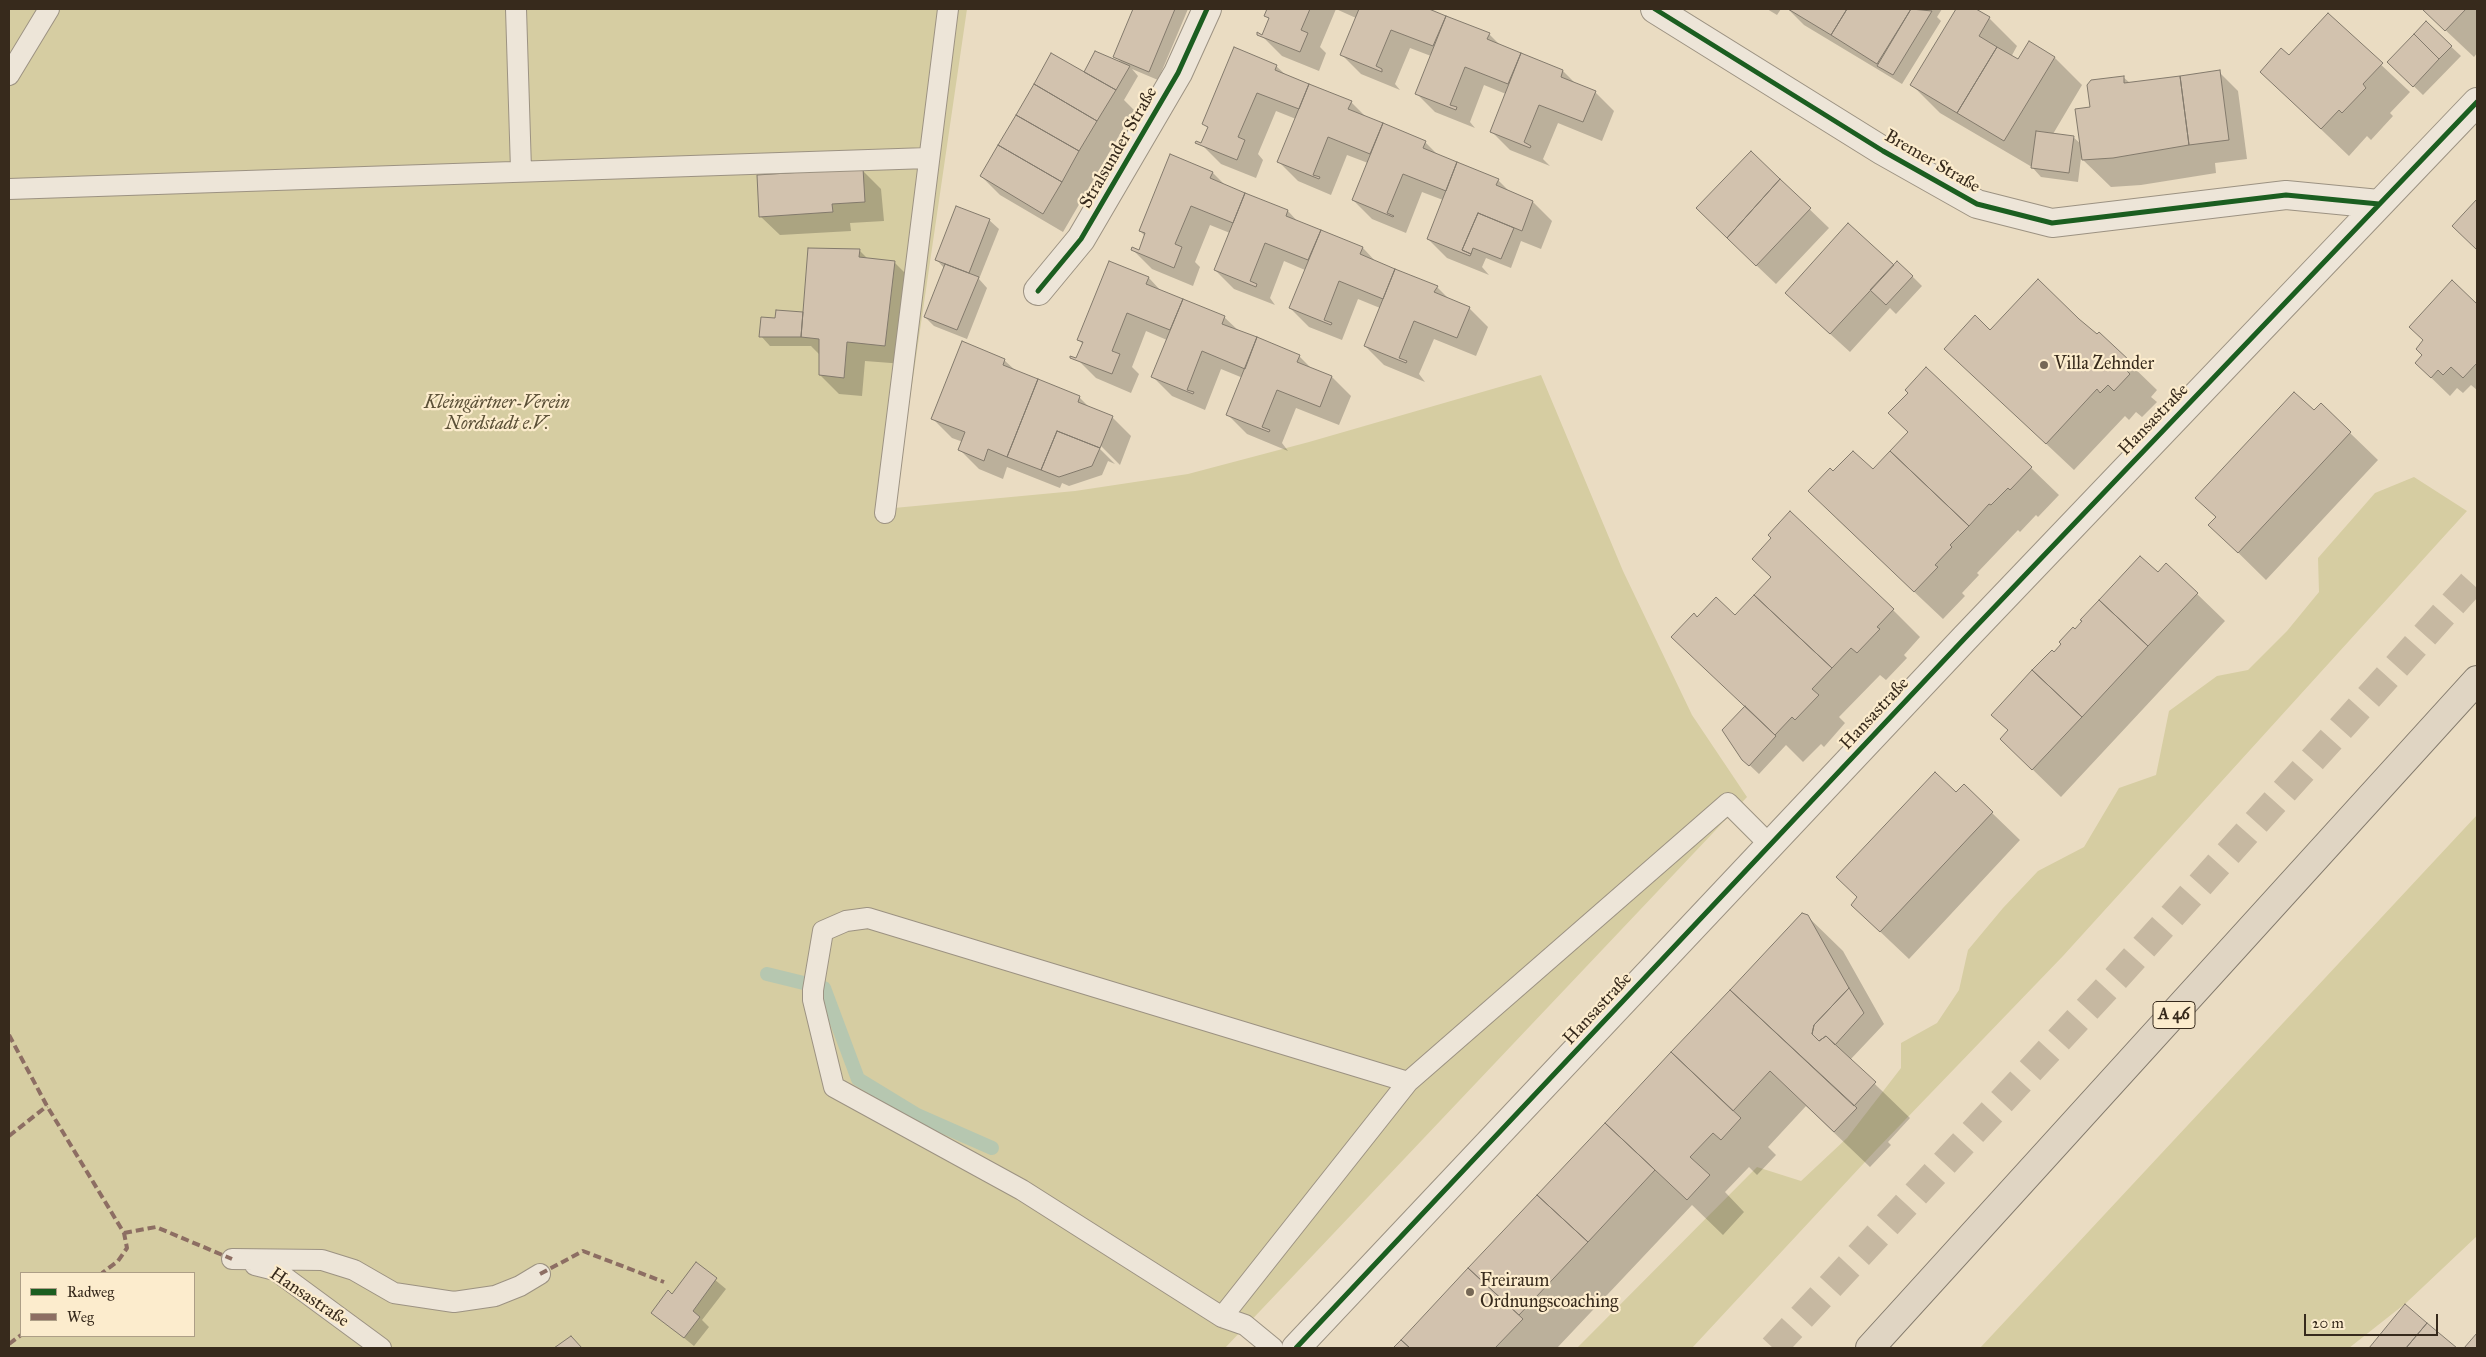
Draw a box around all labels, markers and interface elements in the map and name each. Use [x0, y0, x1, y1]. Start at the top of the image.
street label: Stralsunder Straße [1075, 83, 1163, 213]
street label: Bremer Straße [1880, 126, 1984, 198]
place label: Villa Zehnder [2054, 354, 2154, 376]
marker: Villa Zehnder [2038, 359, 2050, 371]
street label: Hansastraße [2115, 380, 2193, 460]
park label: Kleingärtner-Verein Nordstadt e.V. [424, 393, 570, 436]
street label: Hansastraße [1836, 673, 1914, 755]
street label: Hansastraße [1559, 968, 1637, 1050]
road number: A 46 [2153, 1002, 2195, 1028]
street label: Hansastraße [265, 1264, 353, 1332]
place label: Freiraum Ordnungscoaching [1480, 1271, 1618, 1314]
legend [20, 1272, 195, 1337]
text: Radweg [67, 1283, 114, 1301]
marker: Freiraum Ordnungscoaching [1464, 1286, 1476, 1298]
scale bar [2306, 1304, 2440, 1336]
text: Weg [67, 1308, 94, 1326]
text: 20 m [2312, 1314, 2344, 1332]

